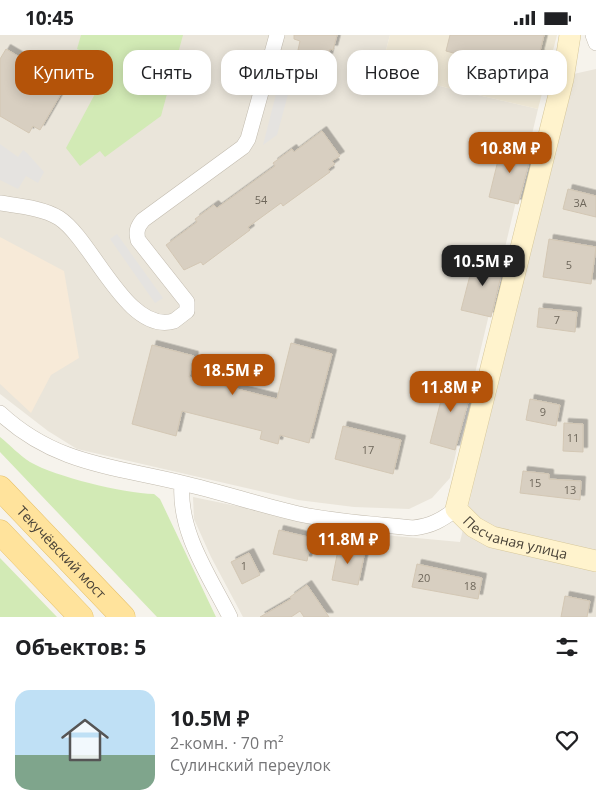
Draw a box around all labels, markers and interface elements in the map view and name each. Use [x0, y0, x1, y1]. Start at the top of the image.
text: 10:45 [25, 5, 74, 31]
chip: Купить [15, 50, 113, 95]
chip: Снять [123, 50, 211, 95]
chip: Фильтры [221, 50, 337, 95]
chip: Новое [347, 50, 438, 95]
chip: Квартира [448, 50, 567, 95]
pin: 10.8M ₽ [464, 131, 556, 174]
text: 10.8M ₽ [480, 137, 540, 159]
house number: 54 [255, 192, 268, 207]
house number: 3А [573, 195, 587, 210]
pin: 10.5M ₽ [437, 245, 529, 287]
text: 10.5M ₽ [453, 250, 513, 272]
house number: 5 [566, 257, 572, 272]
house number: 7 [554, 312, 560, 327]
pin: 18.5M ₽ [187, 353, 279, 396]
text: 18.5M ₽ [203, 359, 263, 381]
pin: 11.8M ₽ [405, 371, 497, 413]
text: 11.8M ₽ [421, 376, 481, 398]
house number: 9 [540, 404, 546, 419]
house number: 11 [567, 430, 579, 445]
house number: 17 [362, 442, 374, 457]
house number: 15 [529, 475, 541, 490]
house number: 13 [564, 482, 576, 497]
street label: Текучёвский мост [13, 501, 111, 603]
street label: Песчаная улица [459, 511, 569, 563]
pin: 11.8M ₽ [302, 523, 394, 565]
text: 11.8M ₽ [318, 528, 378, 550]
house number: 1 [241, 558, 247, 573]
house number: 20 [418, 570, 430, 585]
house number: 18 [464, 578, 476, 593]
text: Объектов: 5 [15, 633, 146, 661]
icon: filters [553, 633, 581, 661]
text: 10.5M ₽ [170, 704, 250, 732]
icon: home [55, 710, 115, 770]
icon: heart [553, 726, 581, 754]
text: 2-комн. · 70 m² [170, 732, 284, 754]
text: Сулинский переулок [170, 754, 331, 776]

